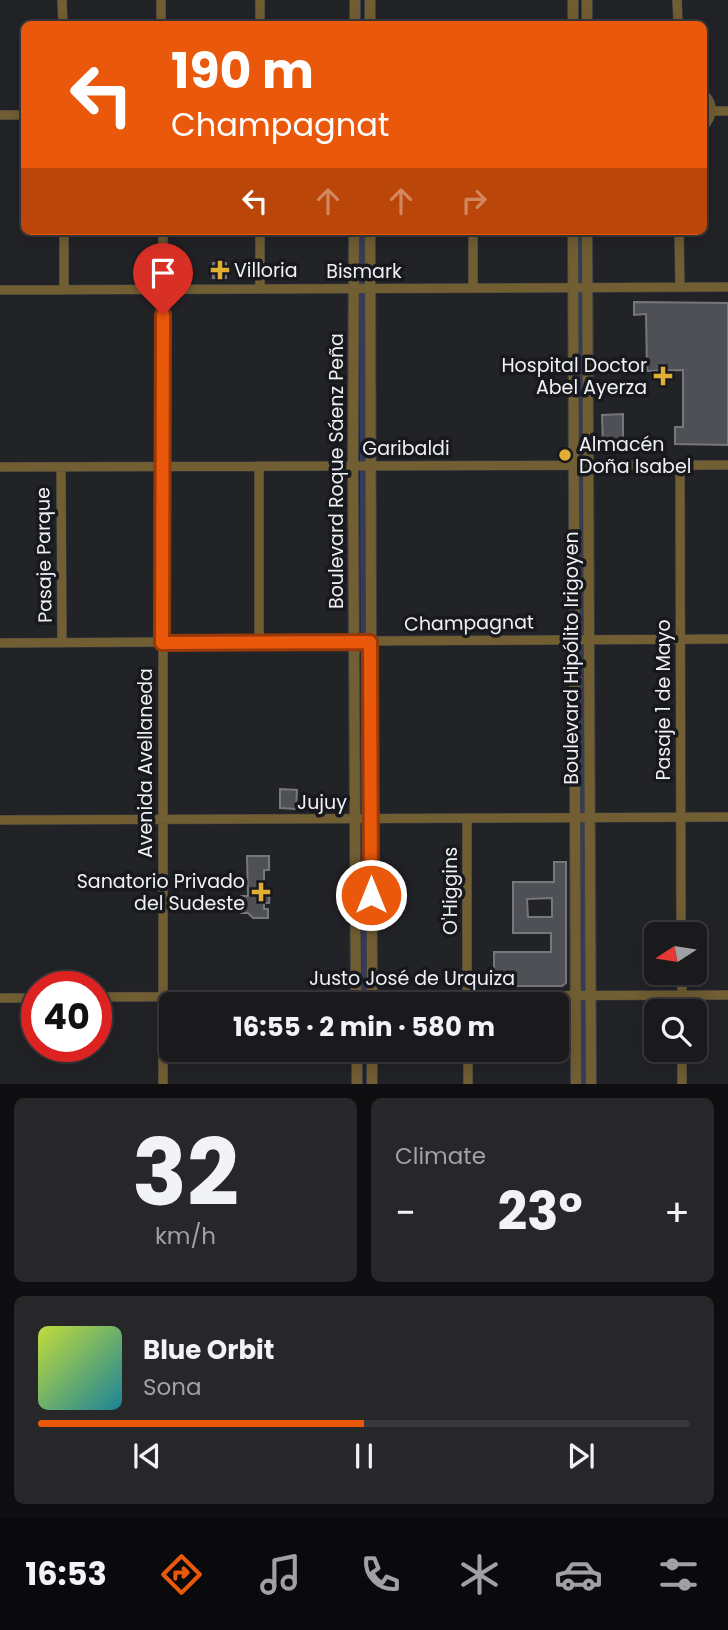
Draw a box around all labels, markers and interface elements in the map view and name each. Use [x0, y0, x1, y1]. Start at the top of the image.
text: 190 m [171, 37, 314, 105]
icon: left [56, 49, 147, 140]
text: Champagnat [171, 102, 389, 147]
icon: left [236, 182, 274, 220]
icon: ahead [309, 182, 347, 220]
icon: ahead [382, 182, 420, 220]
icon: right [455, 182, 493, 220]
pin [133, 243, 193, 315]
icon: arrive [144, 254, 182, 292]
place label: Villoria [234, 257, 298, 284]
street label: Bismark [326, 258, 402, 285]
marker: Villoria [212, 262, 228, 278]
street label: Boulevard Roque Sáenz Peña [323, 333, 350, 609]
place label: Hospital Doctor Abel Ayerza [501, 352, 647, 401]
marker: Hospital Doctor Abel Ayerza [653, 366, 673, 386]
place label: Almacén Doña Isabel [579, 431, 691, 480]
street label: Garibaldi [362, 435, 450, 462]
marker: Almacén Doña Isabel [557, 447, 573, 463]
street label: Pasaje Parque [29, 487, 59, 623]
street label: Boulevard Hipólito Irigoyen [558, 531, 585, 785]
street label: Champagnat [404, 608, 534, 638]
street label: Pasaje 1 de Mayo [650, 619, 677, 781]
street label: Avenida Avellaneda [132, 668, 159, 858]
street label: Jujuy [297, 789, 347, 816]
street label: O'Higgins [437, 847, 464, 935]
position arrow [334, 858, 408, 932]
place label: Sanatorio Privado del Sudeste [77, 868, 245, 917]
marker: Sanatorio Privado del Sudeste [251, 882, 271, 902]
north arrow [644, 922, 707, 985]
map controls [644, 922, 707, 1062]
street label: Justo José de Urquiza [309, 965, 515, 992]
speed limit sign: 40 [21, 971, 112, 1062]
button: search [644, 999, 707, 1062]
text: 16:55 · 2 min · 580 m [233, 1009, 495, 1045]
text: 32 [132, 1109, 239, 1237]
text: Climate [395, 1140, 486, 1172]
text: 23° [497, 1175, 583, 1248]
text: − [395, 1186, 416, 1239]
text: + [664, 1186, 690, 1239]
text: km/h [155, 1220, 216, 1252]
text: Blue Orbit [143, 1332, 274, 1368]
text: Sona [143, 1371, 202, 1403]
icon: previous [128, 1437, 166, 1475]
icon: pause [345, 1437, 383, 1475]
icon: next [562, 1437, 600, 1475]
icon: directions [157, 1550, 206, 1599]
icon: music [256, 1550, 305, 1599]
icon: phone [356, 1550, 405, 1599]
icon: climate [455, 1550, 504, 1599]
icon: car [554, 1550, 603, 1599]
icon: filters [654, 1550, 703, 1599]
text: 16:53 [25, 1551, 107, 1596]

